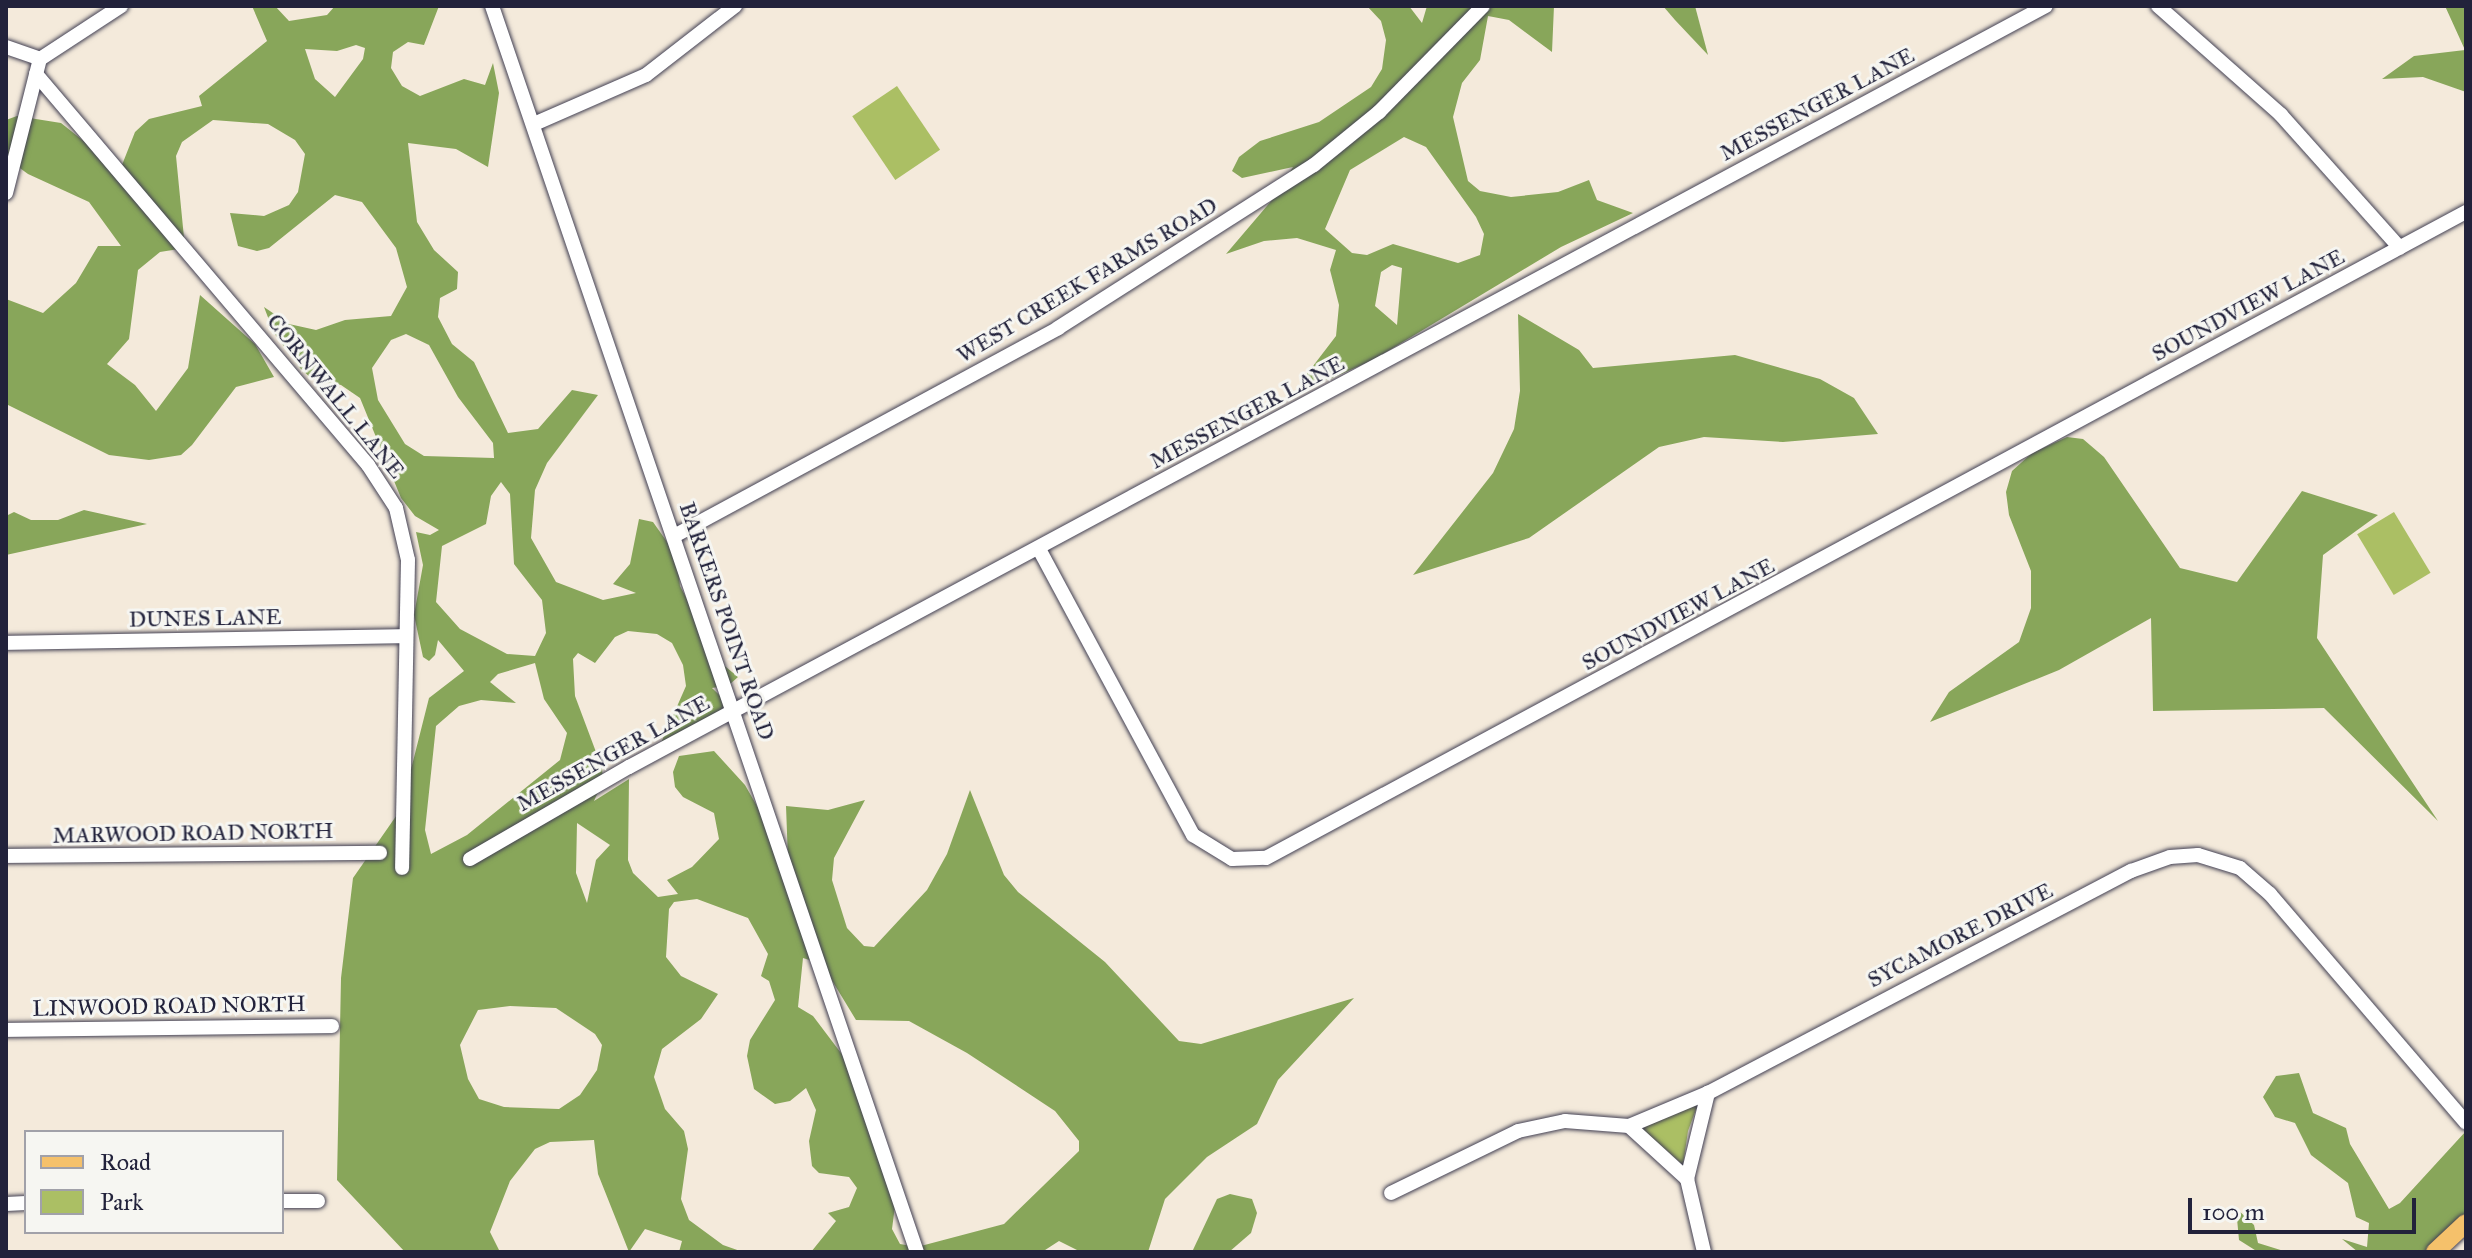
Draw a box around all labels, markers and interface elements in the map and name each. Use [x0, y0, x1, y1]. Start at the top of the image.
street label: MESSENGER LANE [1715, 42, 1919, 166]
street label: WEST CREEK FARMS ROAD [952, 192, 1222, 368]
street label: SOUNDVIEW LANE [2147, 243, 2349, 367]
street label: CORNWALL LANE [262, 308, 410, 484]
street label: MESSENGER LANE [1145, 350, 1349, 474]
street label: BARKERS POINT ROAD [674, 499, 780, 743]
street label: SOUNDVIEW LANE [1577, 552, 1779, 676]
street label: DUNES LANE [129, 603, 281, 633]
street label: MESSENGER LANE [512, 689, 714, 817]
street label: MARWOOD ROAD NORTH [52, 817, 334, 849]
street label: SYCAMORE DRIVE [1863, 877, 2057, 993]
street label: LINWOOD ROAD NORTH [32, 990, 306, 1022]
legend [24, 1130, 284, 1234]
text: Road [100, 1147, 151, 1177]
scale bar [2192, 1182, 2420, 1232]
text: Park [100, 1187, 143, 1217]
text: 100 m [2202, 1197, 2265, 1227]

